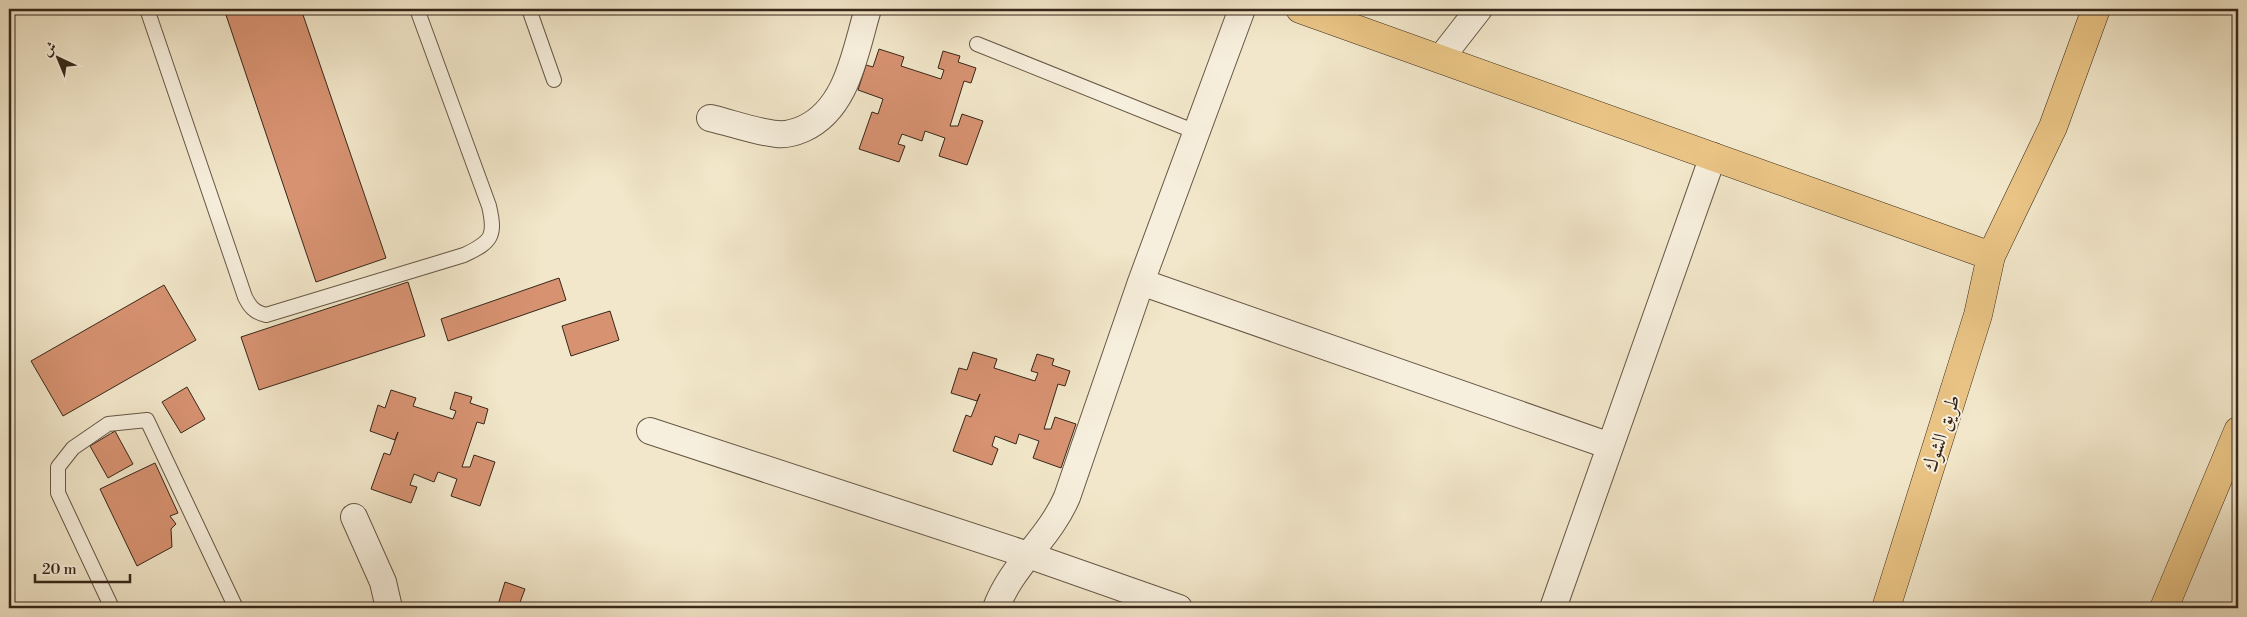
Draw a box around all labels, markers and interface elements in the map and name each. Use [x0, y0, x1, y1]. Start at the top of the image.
north arrow [32, 32, 82, 82]
text: ش [38, 38, 61, 61]
street label: طريق الشوك [1918, 392, 1967, 475]
scale bar [35, 552, 130, 584]
text: 20 m [42, 560, 77, 579]

